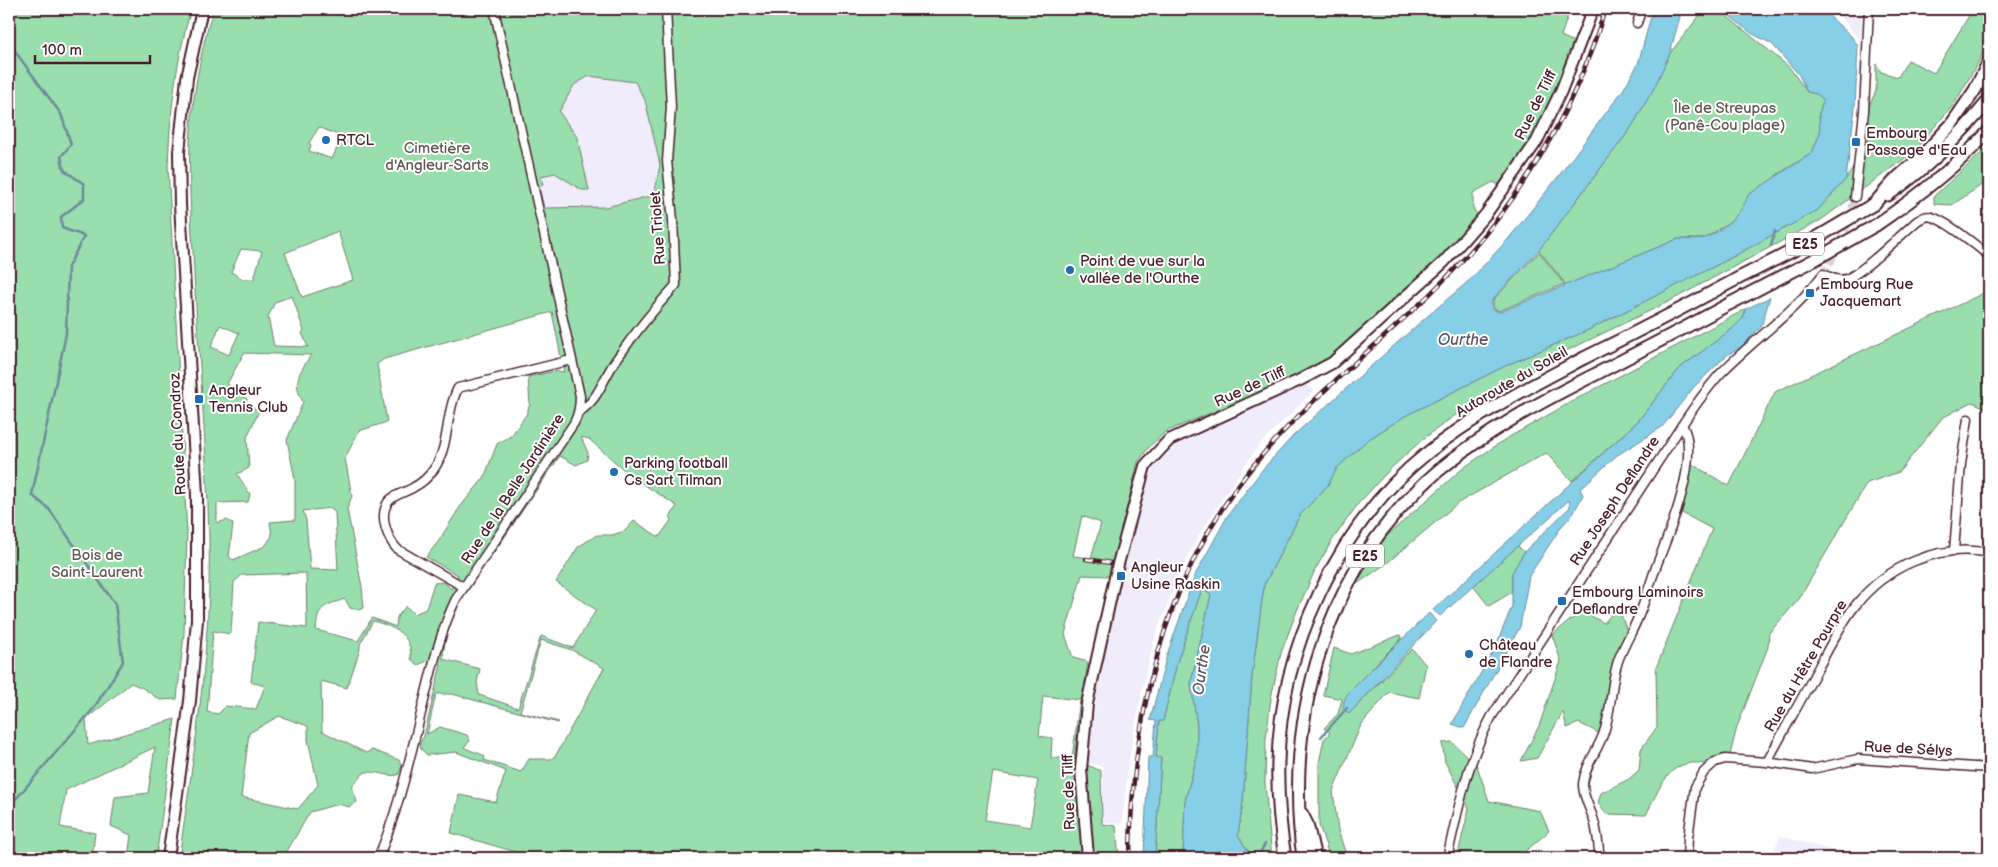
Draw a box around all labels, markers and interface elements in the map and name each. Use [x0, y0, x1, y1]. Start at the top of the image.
scale bar [35, 32, 150, 64]
text: 100 m [42, 41, 82, 60]
street label: Rue de Tilff [1511, 66, 1561, 144]
park label: Île de Streupas (Panê-Cou plage) [1665, 99, 1785, 135]
place label: Embourg Passage d'Eau [1866, 124, 1967, 160]
place label: RTCL [336, 131, 374, 150]
marker: RTCL [320, 134, 332, 146]
marker: Embourg Passage d'Eau [1850, 136, 1862, 148]
park label: Cimetière d'Angleur-Sarts [385, 139, 489, 175]
street label: Rue Triolet [646, 190, 670, 266]
road number: E25 [1786, 232, 1824, 255]
place label: Point de vue sur la vallée de l'Ourthe [1079, 252, 1205, 288]
marker: Point de vue sur la vallée de l'Ourthe [1064, 264, 1076, 276]
place label: Embourg Rue Jacquemart [1820, 275, 1913, 311]
marker: Embourg Rue Jacquemart [1804, 287, 1816, 299]
water label: Ourthe [1438, 331, 1488, 350]
street label: Autoroute du Soleil [1453, 342, 1571, 422]
street label: Rue de Tilff [1211, 362, 1289, 412]
street label: Route du Condroz [165, 372, 191, 496]
place label: Angleur Tennis Club [209, 381, 289, 417]
marker: Angleur Tennis Club [193, 393, 205, 405]
street label: Rue de la Belle Jardinière [457, 410, 569, 568]
street label: Rue Joseph Deflandre [1566, 432, 1664, 569]
place label: Parking football Cs Sart Tilman [624, 454, 728, 490]
marker: Parking football Cs Sart Tilman [608, 466, 620, 478]
road number: E25 [1346, 544, 1384, 568]
park label: Bois de Saint-Laurent [51, 546, 143, 582]
place label: Angleur Usine Raskin [1131, 558, 1220, 594]
marker: Angleur Usine Raskin [1115, 570, 1127, 582]
place label: Embourg Laminoirs Deflandre [1572, 583, 1704, 619]
marker: Embourg Laminoirs Deflandre [1556, 595, 1568, 607]
street label: Rue du Hêtre Pourpre [1760, 597, 1852, 735]
place label: Château de Flandre [1479, 636, 1552, 672]
water label: Ourthe [1189, 644, 1215, 696]
marker: Château de Flandre [1463, 648, 1475, 660]
street label: Rue de Sélys [1863, 737, 1953, 761]
street label: Rue de Tilff [1058, 753, 1080, 831]

